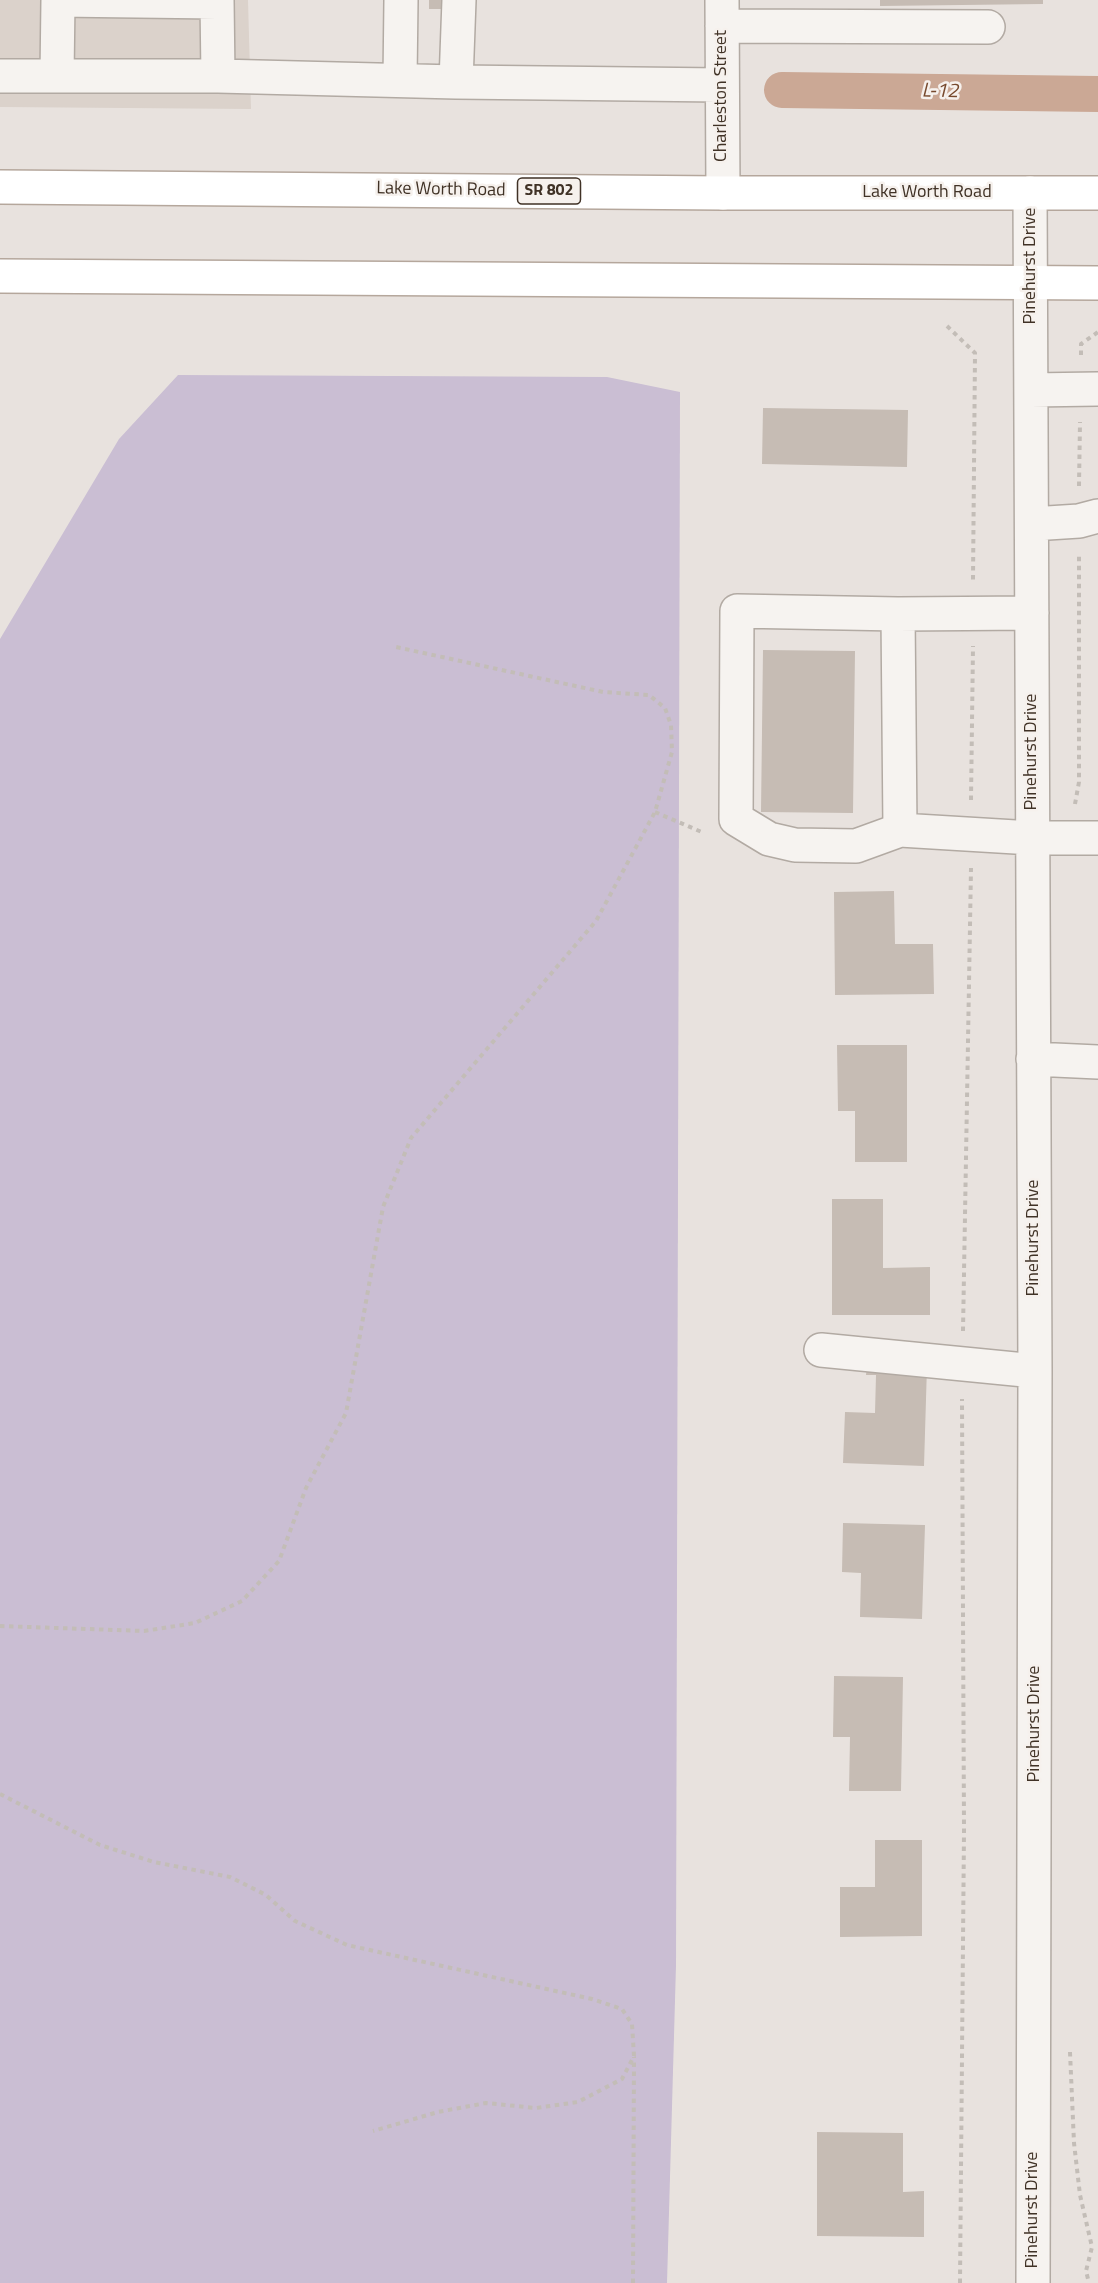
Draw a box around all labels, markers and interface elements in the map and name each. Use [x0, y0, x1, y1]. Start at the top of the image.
street label: Charleston Street [711, 30, 733, 162]
water label: L-12 [922, 80, 958, 104]
street label: Lake Worth Road [376, 178, 506, 202]
road number: SR 802 [518, 178, 580, 204]
street label: Lake Worth Road [862, 182, 992, 204]
street label: Pinehurst Drive [1020, 208, 1042, 324]
street label: Pinehurst Drive [1021, 694, 1043, 810]
street label: Pinehurst Drive [1023, 1180, 1045, 1296]
street label: Pinehurst Drive [1024, 1666, 1046, 1782]
street label: Pinehurst Drive [1022, 2152, 1044, 2268]

